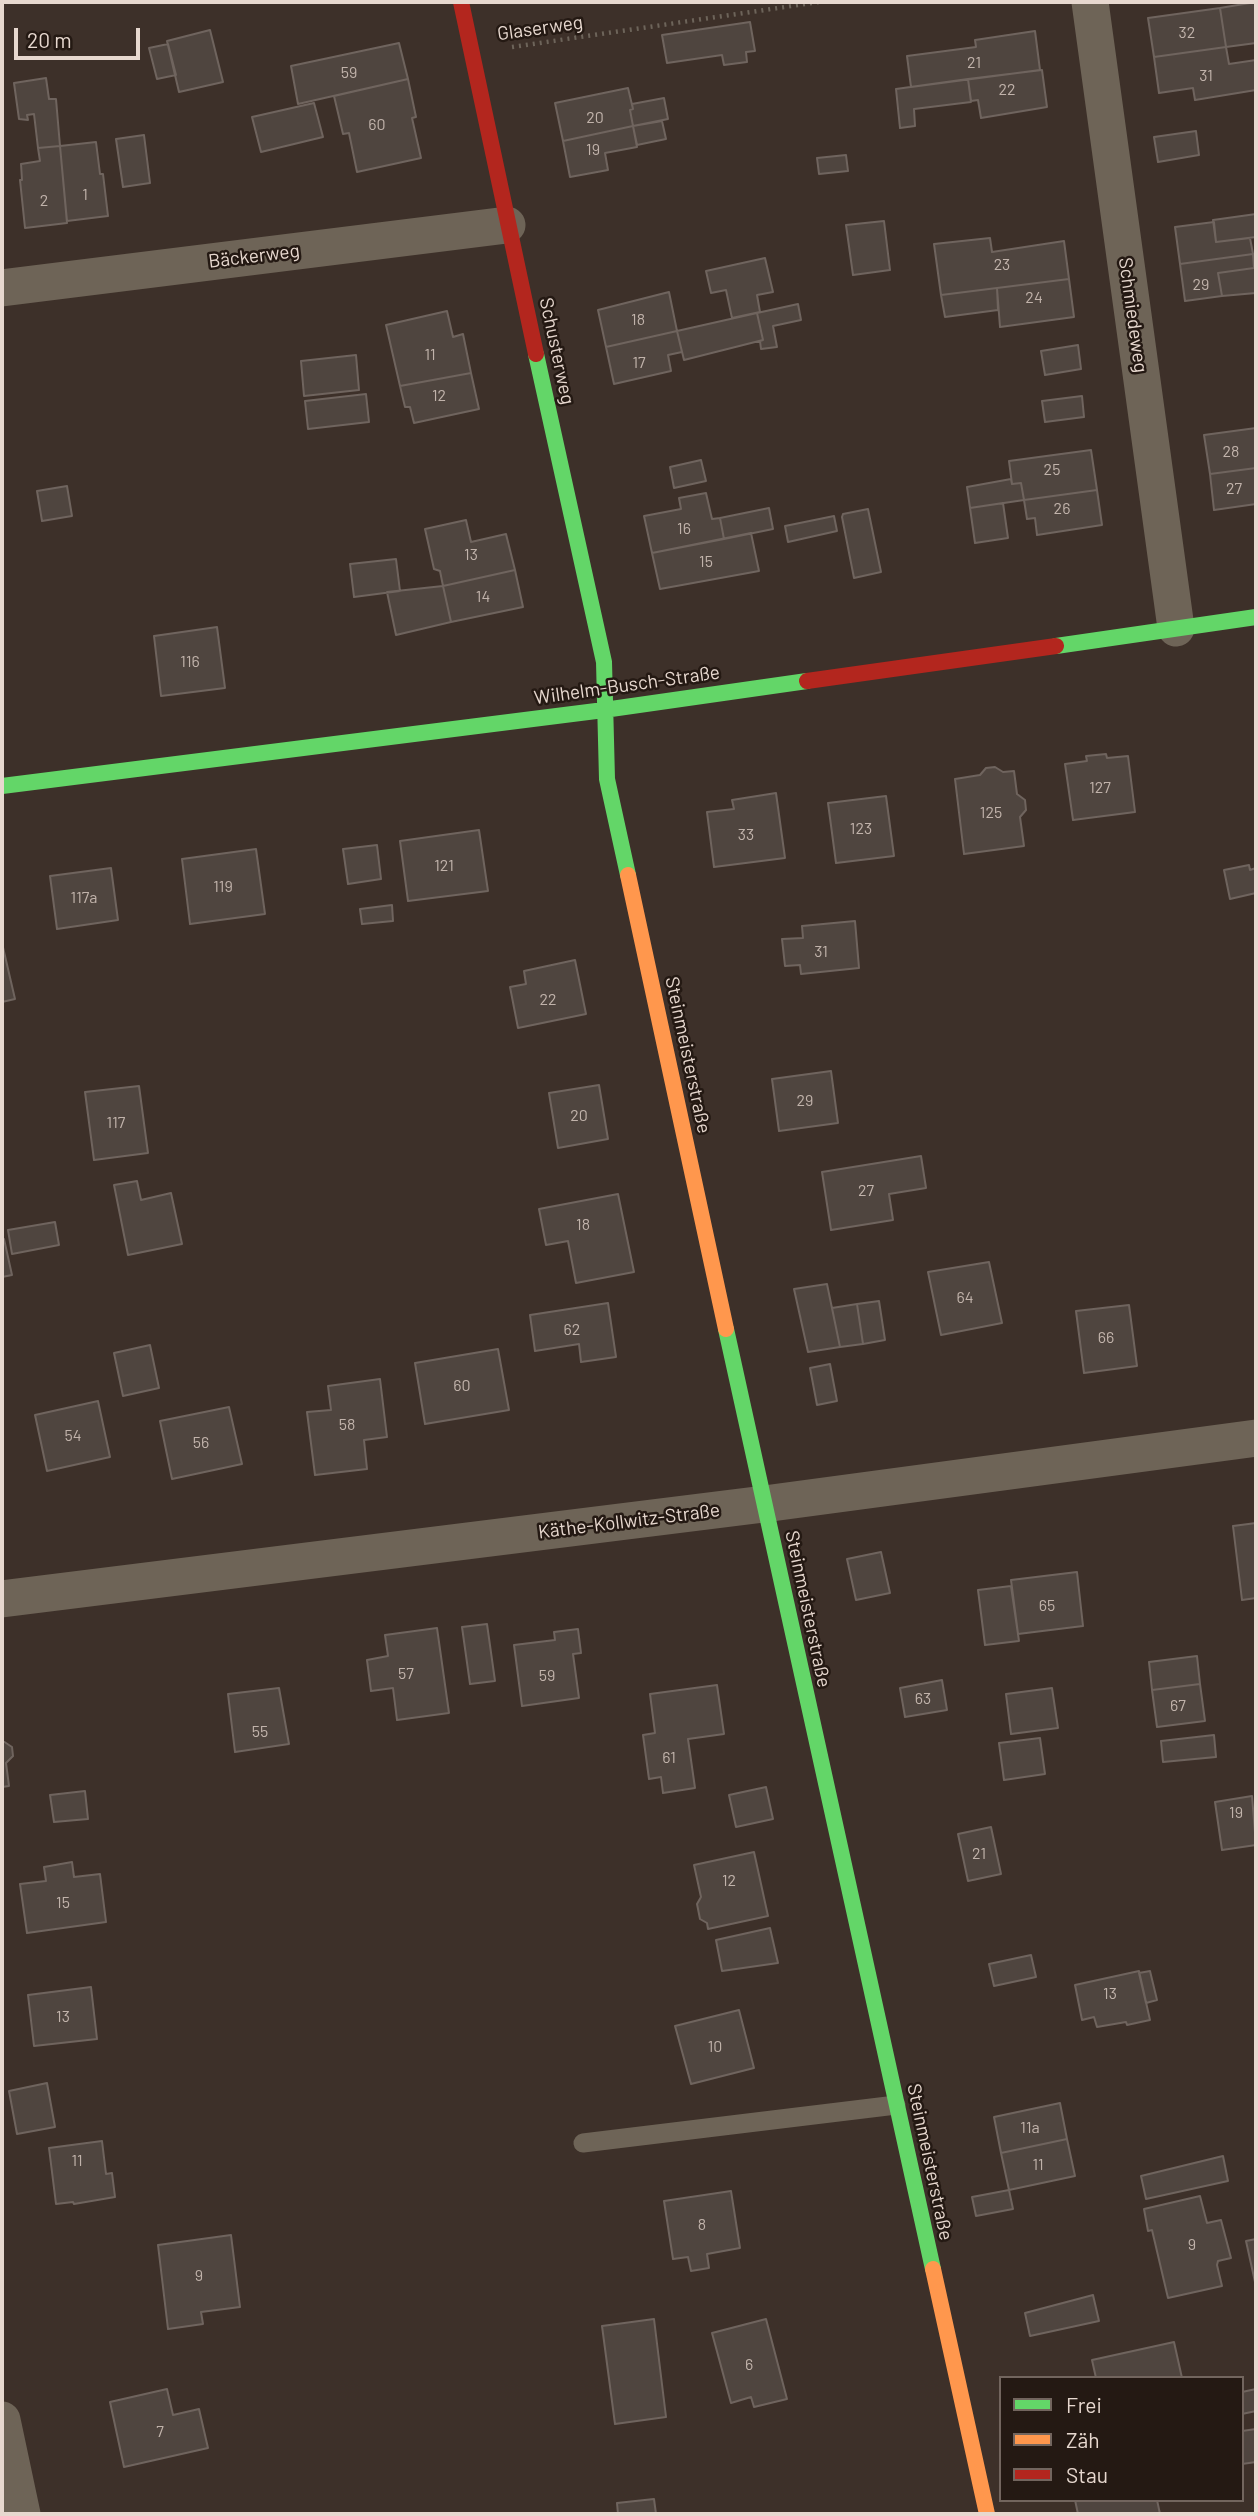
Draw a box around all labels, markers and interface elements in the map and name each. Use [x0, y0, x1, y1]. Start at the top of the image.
street label: Glaserweg [496, 11, 584, 45]
scale bar [18, 14, 144, 58]
house number: 32 [1179, 23, 1195, 43]
text: 20 m [27, 27, 72, 52]
house number: 21 [967, 53, 981, 73]
house number: 59 [341, 63, 357, 83]
house number: 31 [1199, 66, 1213, 86]
house number: 22 [998, 80, 1016, 100]
house number: 20 [586, 108, 604, 128]
house number: 60 [368, 115, 386, 135]
house number: 19 [586, 140, 600, 160]
house number: 1 [82, 185, 88, 205]
house number: 2 [40, 191, 48, 211]
street label: Bäckerweg [207, 239, 301, 273]
house number: 23 [994, 255, 1010, 275]
street label: Schmiedeweg [1114, 256, 1152, 374]
house number: 29 [1193, 275, 1209, 295]
house number: 24 [1025, 288, 1043, 308]
street label: Schusterweg [535, 296, 579, 406]
house number: 18 [631, 310, 645, 330]
house number: 11 [424, 345, 436, 365]
house number: 17 [632, 353, 646, 373]
house number: 12 [432, 386, 446, 406]
house number: 28 [1223, 442, 1239, 462]
house number: 25 [1044, 460, 1060, 480]
house number: 27 [1226, 479, 1242, 499]
house number: 26 [1054, 499, 1070, 519]
house number: 16 [677, 519, 691, 539]
house number: 13 [464, 545, 478, 565]
house number: 15 [699, 552, 713, 572]
house number: 14 [476, 587, 490, 607]
house number: 116 [180, 652, 200, 672]
street label: Wilhelm-Busch-Straße [533, 661, 721, 709]
house number: 127 [1089, 778, 1111, 798]
house number: 125 [980, 803, 1002, 823]
house number: 123 [850, 819, 872, 839]
house number: 33 [738, 825, 754, 845]
house number: 121 [434, 856, 454, 876]
house number: 119 [213, 877, 233, 897]
house number: 117a [71, 888, 97, 908]
house number: 31 [814, 942, 828, 962]
street label: Steinmeisterstraße [660, 975, 716, 1135]
house number: 22 [539, 990, 557, 1010]
house number: 29 [797, 1091, 813, 1111]
house number: 20 [570, 1106, 588, 1126]
house number: 117 [107, 1113, 125, 1133]
house number: 27 [858, 1181, 874, 1201]
house number: 18 [576, 1215, 590, 1235]
house number: 64 [956, 1288, 974, 1308]
house number: 62 [564, 1320, 580, 1340]
house number: 66 [1098, 1328, 1114, 1348]
house number: 60 [453, 1376, 471, 1396]
house number: 58 [339, 1415, 355, 1435]
house number: 54 [64, 1426, 82, 1446]
house number: 56 [193, 1433, 209, 1453]
street label: Käthe-Kollwitz-Straße [537, 1499, 721, 1543]
street label: Steinmeisterstraße [780, 1529, 836, 1689]
house number: 65 [1039, 1596, 1055, 1616]
house number: 57 [398, 1664, 414, 1684]
house number: 59 [539, 1666, 555, 1686]
house number: 63 [915, 1689, 931, 1709]
house number: 67 [1170, 1696, 1186, 1716]
house number: 55 [252, 1722, 268, 1742]
house number: 61 [662, 1748, 676, 1768]
house number: 19 [1229, 1803, 1243, 1823]
house number: 21 [972, 1844, 986, 1864]
house number: 12 [722, 1871, 736, 1891]
house number: 15 [56, 1893, 70, 1913]
house number: 13 [1103, 1984, 1117, 2004]
house number: 13 [56, 2007, 70, 2027]
house number: 10 [708, 2037, 722, 2057]
street label: Steinmeisterstraße [902, 2082, 958, 2242]
house number: 11a [1020, 2118, 1040, 2138]
house number: 11 [71, 2151, 83, 2171]
house number: 11 [1032, 2155, 1044, 2175]
house number: 8 [698, 2215, 706, 2235]
house number: 9 [1188, 2235, 1196, 2255]
house number: 9 [195, 2266, 203, 2286]
house number: 6 [745, 2355, 753, 2375]
legend [999, 2376, 1244, 2502]
text: Frei [1066, 2392, 1102, 2417]
house number: 7 [156, 2422, 164, 2442]
text: Zäh [1066, 2427, 1100, 2452]
text: Stau [1066, 2462, 1108, 2487]

